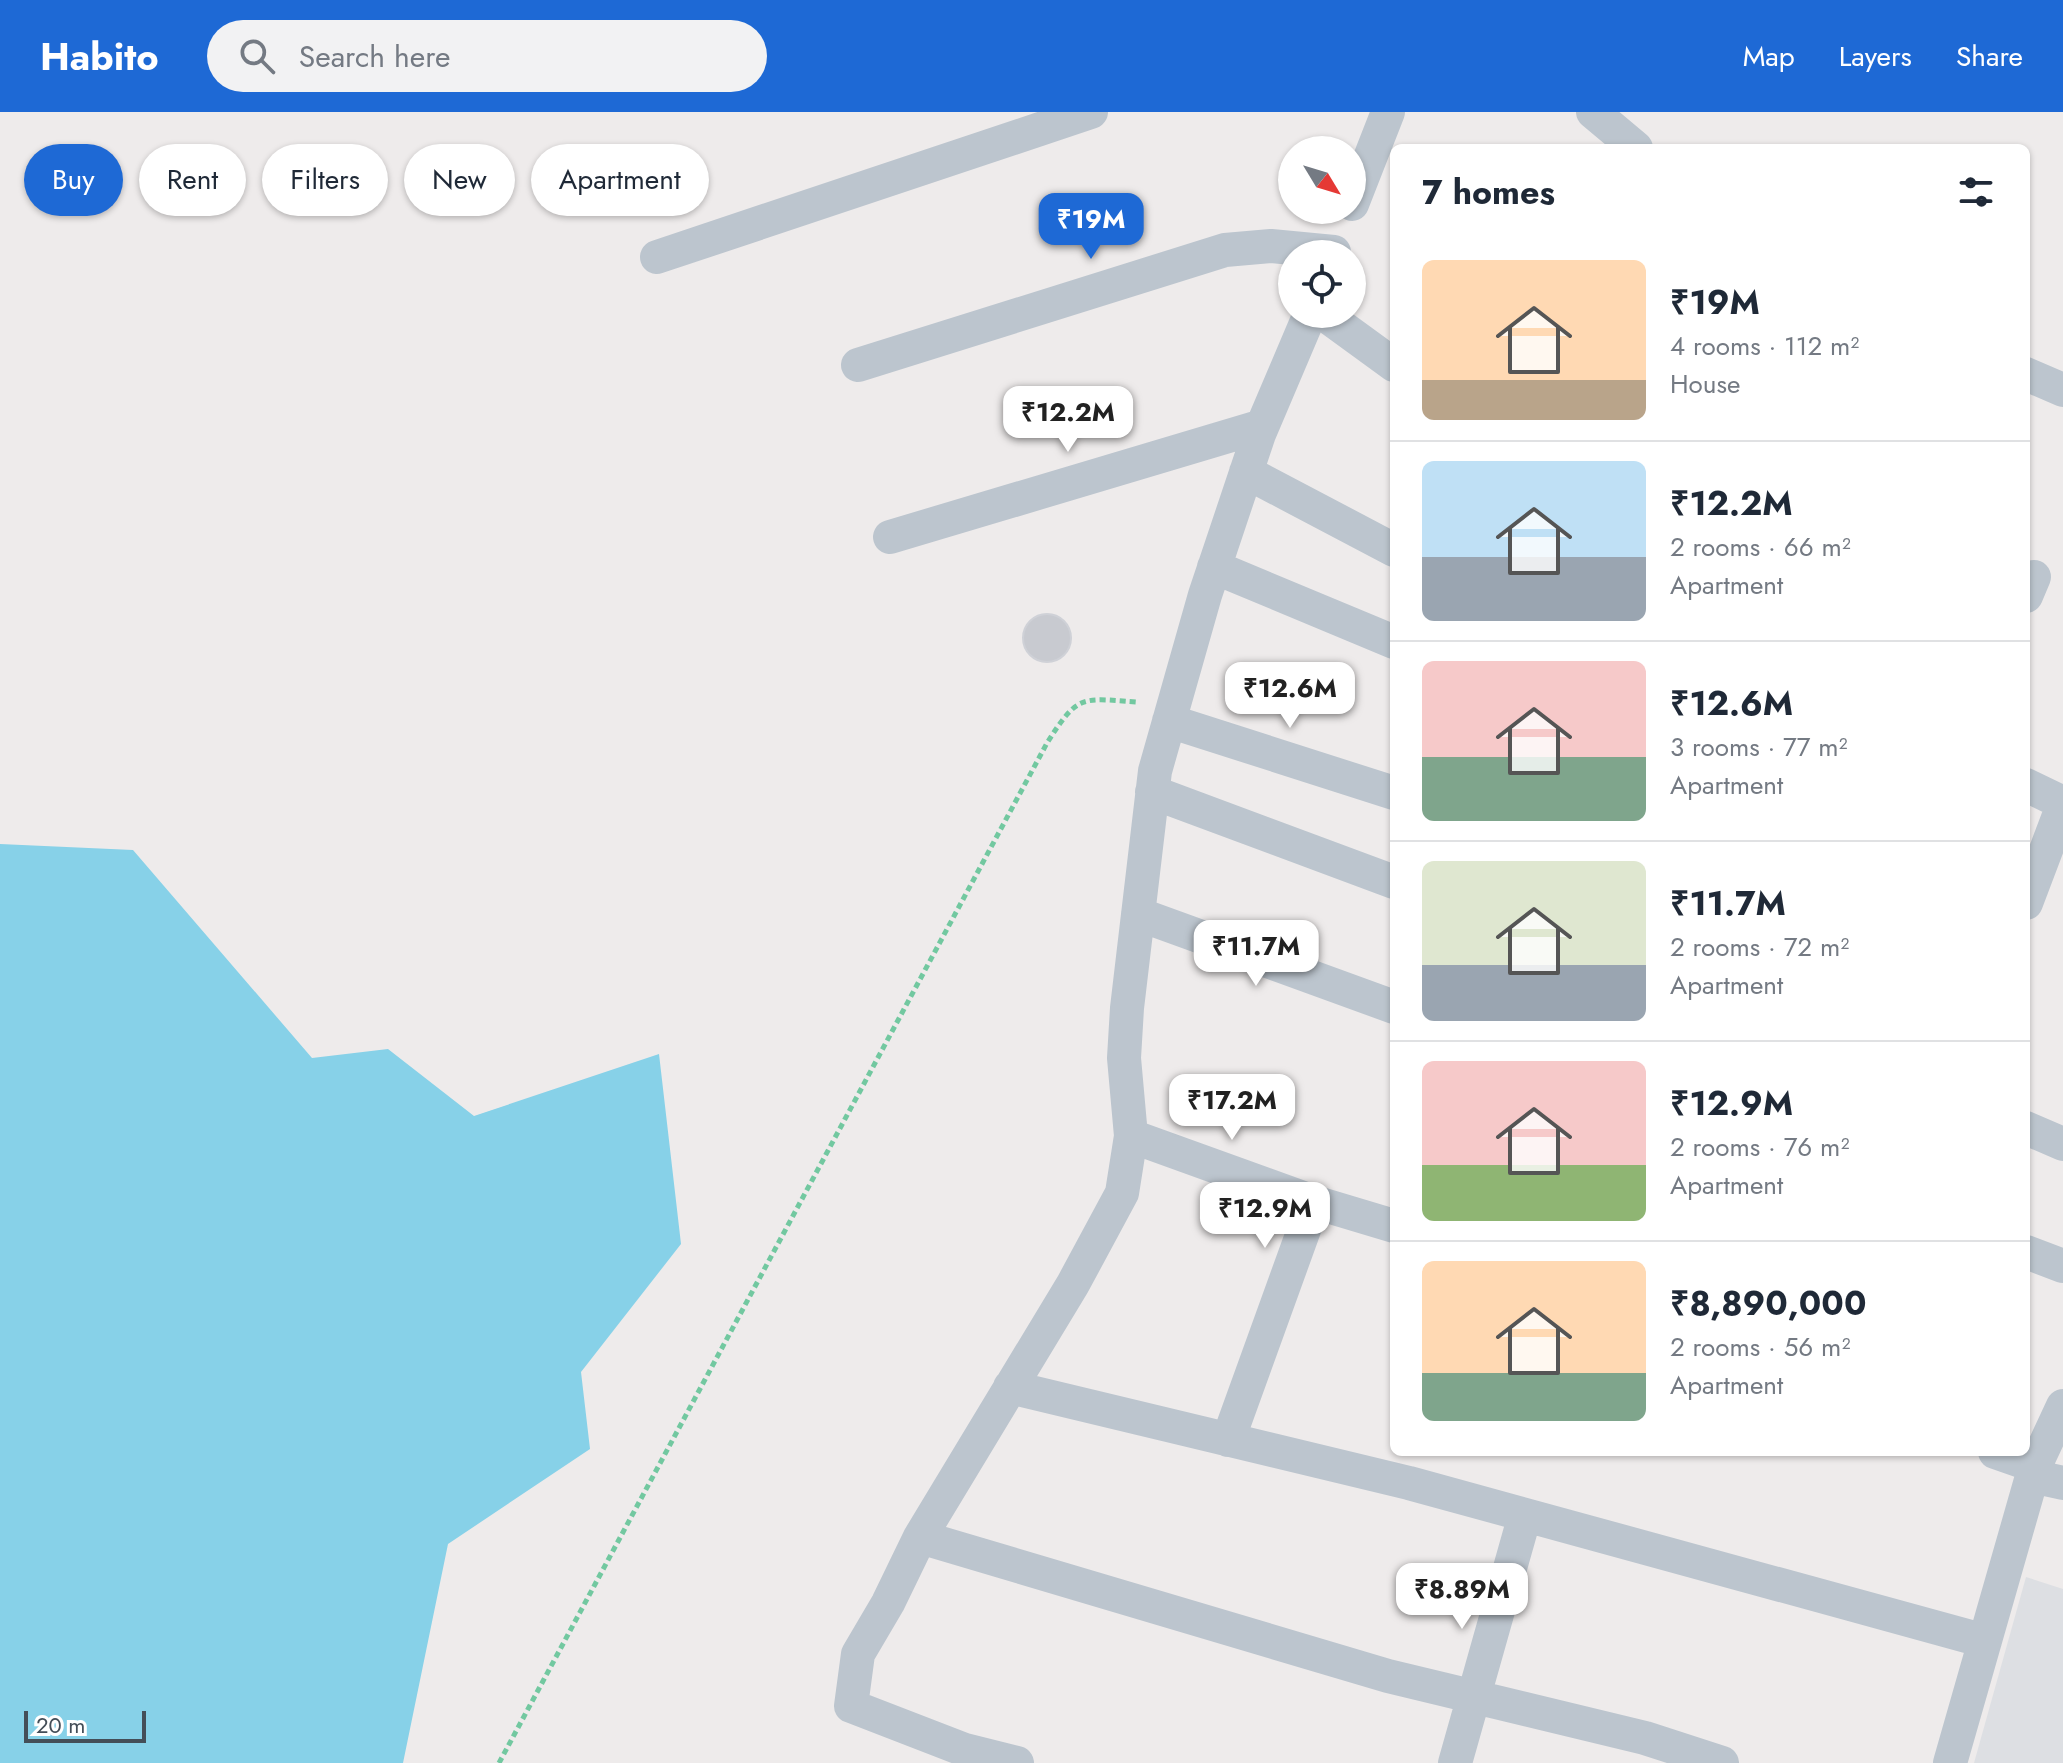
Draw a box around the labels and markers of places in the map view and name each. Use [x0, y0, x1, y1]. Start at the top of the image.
pin: ₹19M [1044, 193, 1138, 261]
pin: ₹12.2M [1003, 386, 1133, 454]
pin: ₹12.6M [1225, 662, 1355, 730]
pin: ₹11.7M [1191, 920, 1321, 988]
pin: ₹17.2M [1167, 1074, 1297, 1142]
pin: ₹12.9M [1200, 1182, 1330, 1250]
pin: ₹8.89M [1397, 1563, 1527, 1631]

